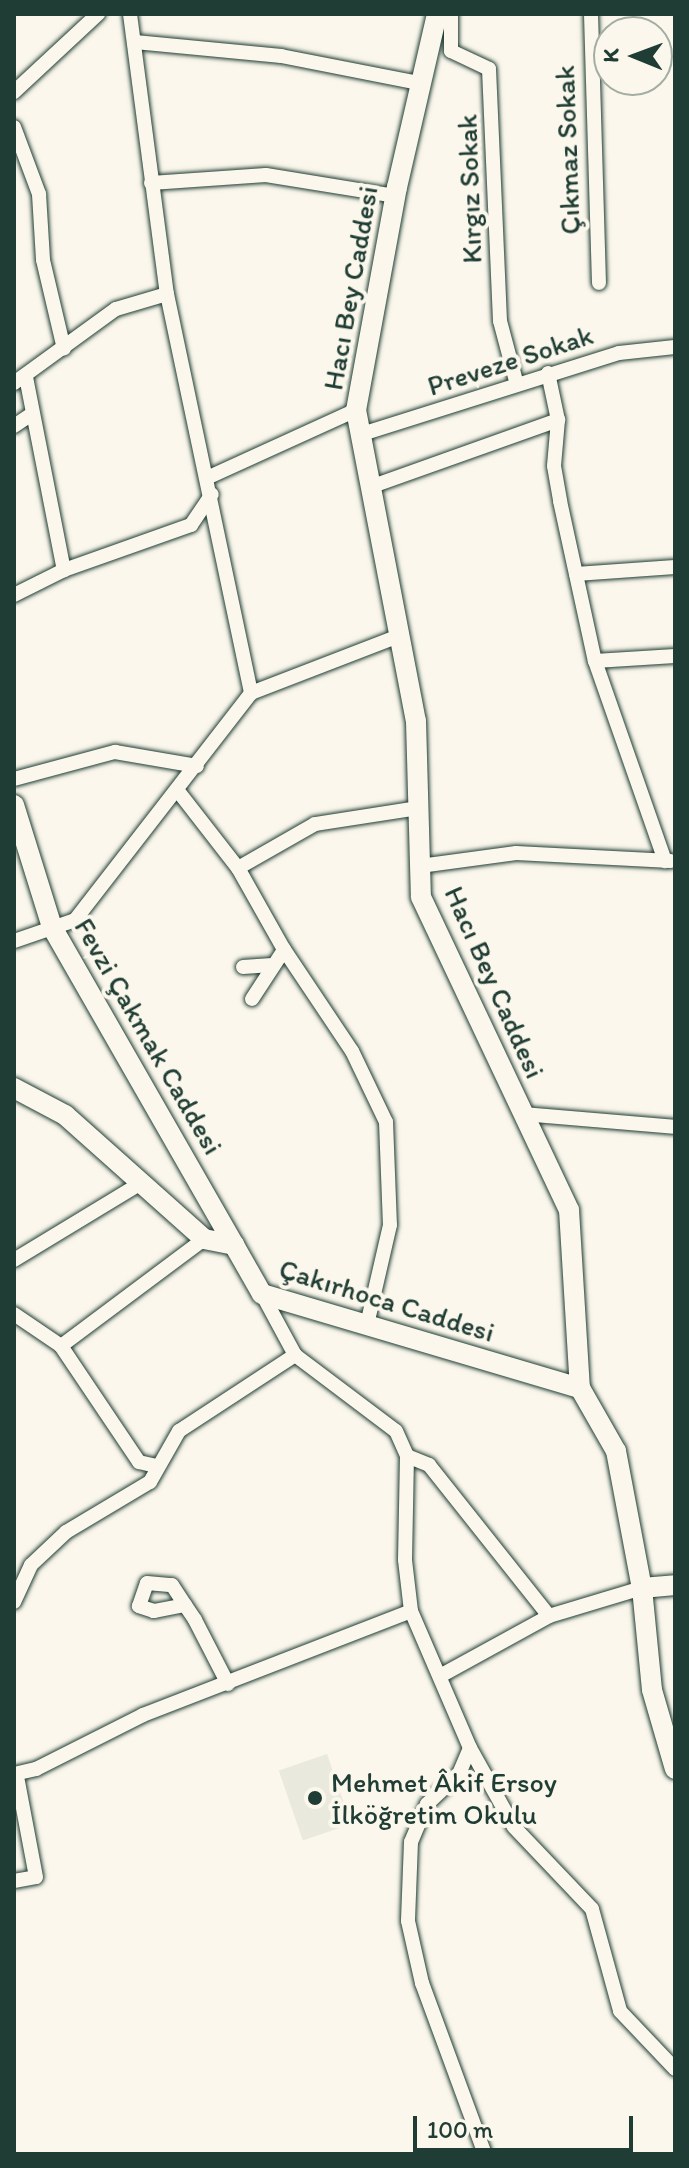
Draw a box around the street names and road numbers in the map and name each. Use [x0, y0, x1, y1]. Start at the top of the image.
street label: Çıkmaz Sokak [547, 65, 587, 235]
street label: Kırgız Sokak [450, 114, 488, 264]
street label: Hacı Bey Caddesi [315, 183, 385, 393]
street label: Preveze Sokak [423, 317, 597, 403]
street label: Hacı Bey Caddesi [437, 880, 553, 1084]
street label: Fevzi Çakmak Caddesi [68, 912, 230, 1160]
street label: Çakırhoca Caddesi [275, 1251, 499, 1349]

